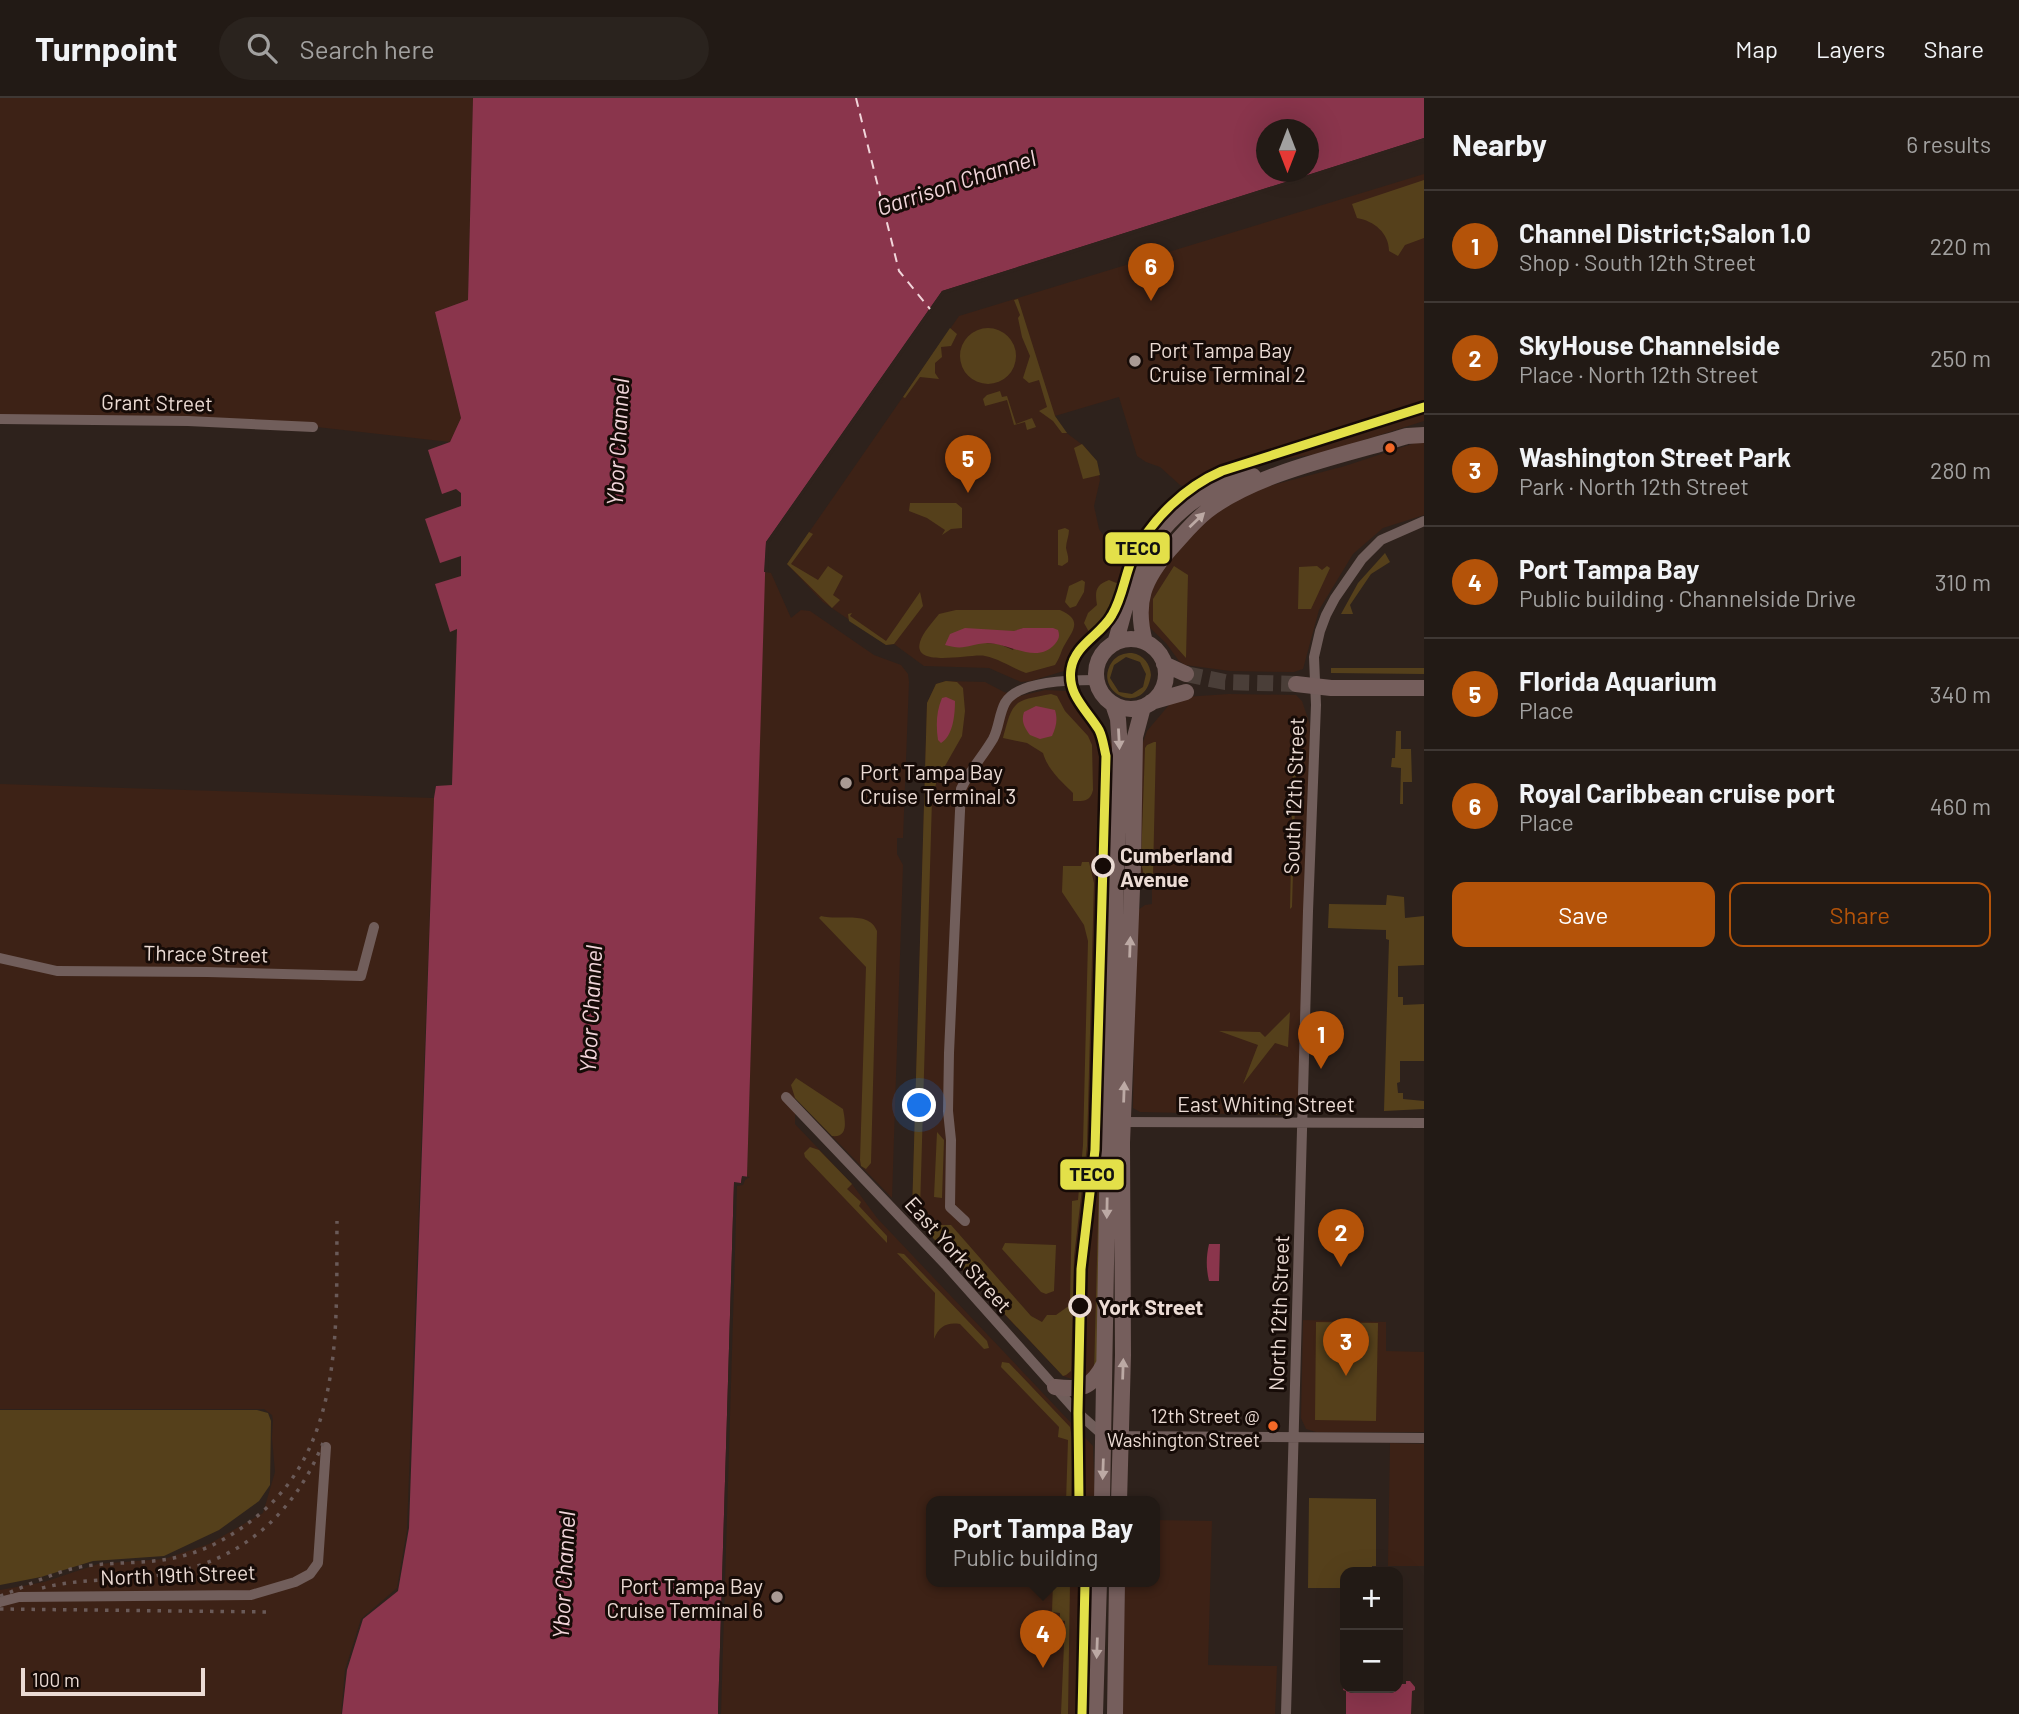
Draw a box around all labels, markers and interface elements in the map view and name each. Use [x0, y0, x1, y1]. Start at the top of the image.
search box [219, 17, 709, 80]
text: Turnpoint [35, 28, 177, 68]
icon: search [243, 29, 281, 67]
text: Search here [299, 33, 435, 64]
text: Map [1735, 34, 1778, 63]
text: Layers [1816, 34, 1885, 63]
text: Share [1923, 34, 1984, 63]
north arrow [1256, 119, 1319, 182]
text: Nearby [1452, 126, 1547, 162]
text: 6 results [1906, 130, 1991, 158]
water label: Garrison Channel [873, 143, 1039, 221]
text: Channel District;Salon 1.0 [1519, 217, 1811, 248]
text: 1 [1471, 232, 1479, 260]
text: 220 m [1930, 232, 1991, 260]
pin: 6 [1128, 243, 1174, 301]
text: Shop · South 12th Street [1519, 248, 1756, 276]
text: SkyHouse Channelside [1519, 329, 1780, 360]
place label: Port Tampa Bay Cruise Terminal 2 [1149, 337, 1306, 386]
text: 2 [1469, 344, 1481, 372]
text: 250 m [1930, 344, 1991, 372]
marker: Port Tampa Bay Cruise Terminal 2 [1127, 353, 1143, 369]
text: Place · North 12th Street [1519, 360, 1759, 388]
water label: Ybor Channel [600, 377, 634, 507]
street label: Grant Street [101, 389, 213, 415]
pin: 5 [945, 435, 991, 493]
unlabelled marker [1383, 441, 1397, 455]
text: Washington Street Park [1519, 441, 1791, 472]
text: 3 [1469, 456, 1481, 484]
text: 280 m [1930, 456, 1991, 484]
text: Park · North 12th Street [1519, 472, 1749, 500]
one-way arrow [1188, 513, 1205, 529]
line badge: TECO [1104, 531, 1171, 565]
text: TECO [1115, 536, 1161, 559]
text: Port Tampa Bay [1519, 553, 1699, 584]
text: 4 [1468, 568, 1482, 596]
text: 310 m [1935, 568, 1991, 596]
text: Public building · Channelside Drive [1519, 584, 1856, 612]
text: Florida Aquarium [1519, 665, 1717, 696]
text: 5 [1469, 680, 1481, 708]
text: 340 m [1930, 680, 1991, 708]
text: Place [1519, 696, 1574, 724]
street label: South 12th Street [1278, 717, 1308, 875]
one-way arrow [1114, 728, 1125, 750]
place label: Port Tampa Bay Cruise Terminal 3 [860, 759, 1016, 808]
marker: Port Tampa Bay Cruise Terminal 3 [838, 775, 854, 791]
text: Royal Caribbean cruise port [1519, 777, 1835, 808]
text: 6 [1469, 792, 1481, 820]
text: 460 m [1930, 792, 1991, 820]
text: Place [1519, 808, 1574, 836]
place label: Cumberland Avenue [1120, 842, 1233, 891]
marker: Cumberland Avenue [1092, 855, 1114, 877]
button: Save [1452, 882, 1715, 947]
button: Share [1729, 882, 1991, 947]
one-way arrow [1124, 935, 1135, 957]
street label: Thrace Street [143, 939, 269, 967]
water label: Ybor Channel [573, 944, 607, 1074]
pin: 1 [1298, 1011, 1344, 1069]
one-way arrow [1118, 1081, 1129, 1103]
your location [902, 1088, 936, 1122]
street label: East Whiting Street [1177, 1091, 1355, 1116]
line badge: TECO [1059, 1158, 1125, 1191]
text: TECO [1069, 1162, 1115, 1185]
street label: East York Street [900, 1191, 1018, 1317]
one-way arrow [1101, 1197, 1113, 1219]
pin: 2 [1318, 1209, 1364, 1267]
street label: North 12th Street [1263, 1235, 1293, 1391]
place label: York Street [1098, 1294, 1203, 1319]
marker: York Street [1069, 1295, 1091, 1317]
pin: 3 [1323, 1318, 1369, 1376]
one-way arrow [1117, 1357, 1128, 1379]
place label: 12th Street @ Washington Street [1107, 1404, 1260, 1451]
marker: 12th Street @ Washington Street [1266, 1419, 1280, 1433]
one-way arrow [1097, 1458, 1108, 1480]
popup [926, 1496, 1160, 1587]
water label: Ybor Channel [546, 1510, 580, 1640]
text: Port Tampa Bay [953, 1512, 1133, 1543]
text: Public building [953, 1543, 1098, 1571]
street label: North 19th Street [100, 1559, 256, 1589]
map controls [1340, 1567, 1403, 1693]
button: + [1340, 1567, 1403, 1630]
place label: Port Tampa Bay Cruise Terminal 6 [607, 1573, 763, 1622]
marker: Port Tampa Bay Cruise Terminal 6 [769, 1589, 785, 1605]
pin: 4 [1020, 1610, 1066, 1668]
button: − [1340, 1630, 1403, 1693]
one-way arrow [1092, 1637, 1103, 1659]
scale bar [21, 1665, 205, 1697]
text: 100 m [32, 1668, 80, 1691]

